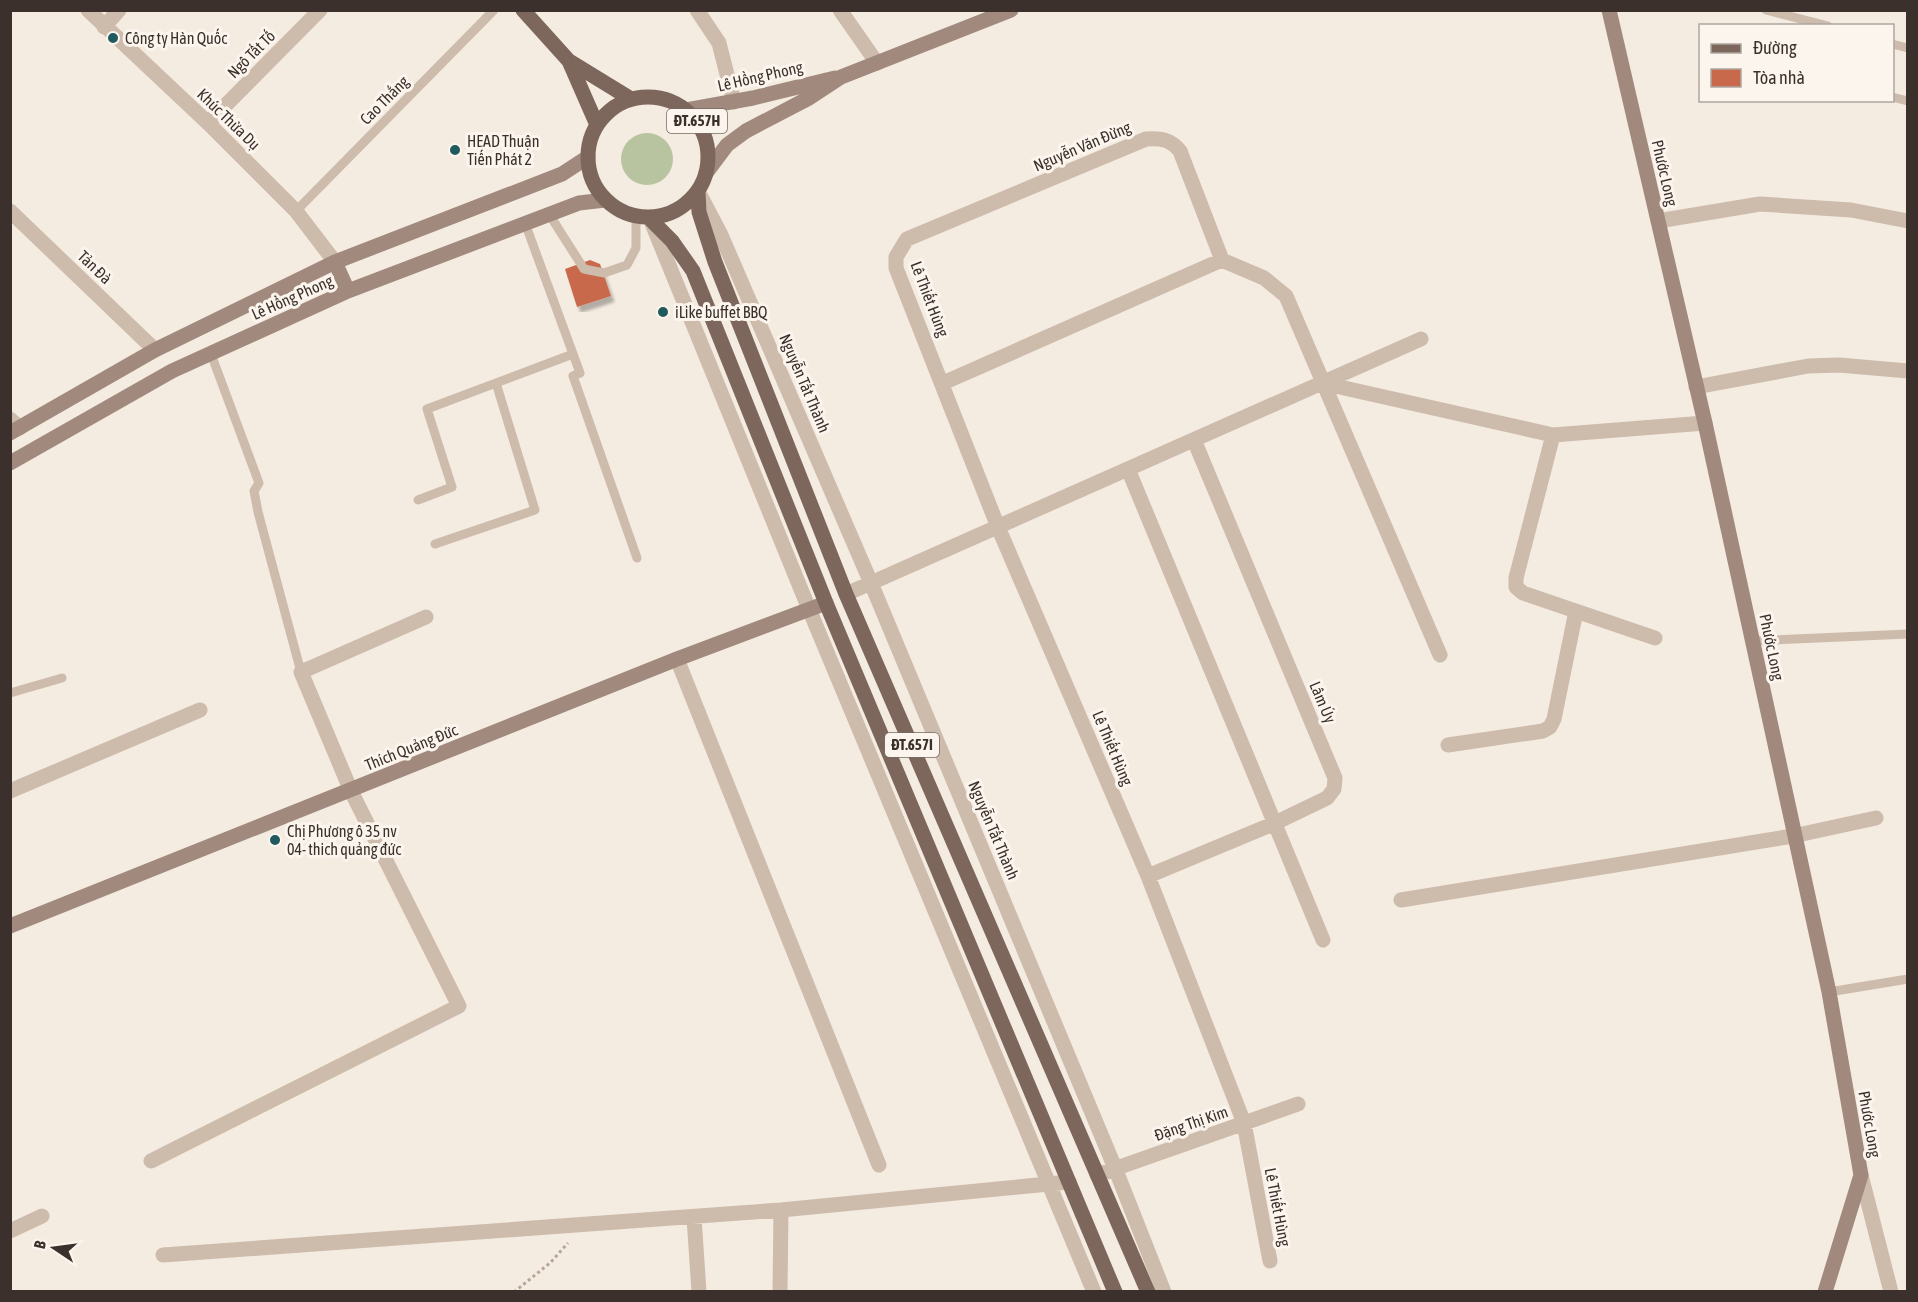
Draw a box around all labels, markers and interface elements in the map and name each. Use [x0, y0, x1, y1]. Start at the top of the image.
legend [1699, 24, 1894, 102]
street label: Ngô Tất Tố [223, 26, 279, 82]
place label: Công ty Hàn Quốc [125, 28, 227, 48]
marker: Công ty Hàn Quốc [106, 31, 120, 45]
text: Đường [1753, 37, 1797, 58]
street label: Lê Hồng Phong [715, 56, 805, 96]
text: Tòa nhà [1753, 67, 1805, 88]
street label: Cao Thắng [356, 72, 413, 129]
street label: Khúc Thừa Dụ [194, 85, 264, 153]
road number: ĐT.657H [667, 109, 727, 133]
street label: Nguyễn Văn Đừng [1031, 117, 1134, 175]
place label: HEAD Thuận Tiến Phát 2 [467, 132, 540, 168]
street label: Phước Long [1648, 138, 1681, 208]
marker: HEAD Thuận Tiến Phát 2 [448, 143, 462, 157]
street label: Tản Đà [74, 247, 116, 287]
street label: Lê Thiết Hùng [906, 258, 954, 340]
street label: Lê Hồng Phong [248, 270, 336, 324]
place label: iLike buffet BBQ [675, 303, 768, 321]
marker: iLike buffet BBQ [656, 305, 670, 319]
street label: Nguyễn Tất Thành [775, 331, 835, 435]
street label: Phước Long [1755, 612, 1788, 682]
street label: Lâm Úy [1305, 679, 1340, 726]
street label: Lê Thiết Hùng [1088, 707, 1138, 789]
street label: Thích Quảng Đức [362, 720, 460, 775]
road number: ĐT.657I [885, 733, 939, 757]
street label: Nguyễn Tất Thành [964, 778, 1024, 882]
place label: Chị Phương ô 35 nv 04- thich quảng đức [287, 822, 401, 859]
marker: Chị Phương ô 35 nv 04- thich quảng đức [268, 833, 282, 847]
street label: Phước Long [1854, 1089, 1885, 1159]
street label: Đặng Thị Kim [1152, 1102, 1230, 1145]
street label: Lê Thiết Hùng [1261, 1166, 1295, 1248]
north arrow [24, 1218, 84, 1278]
text: B [30, 1239, 49, 1250]

